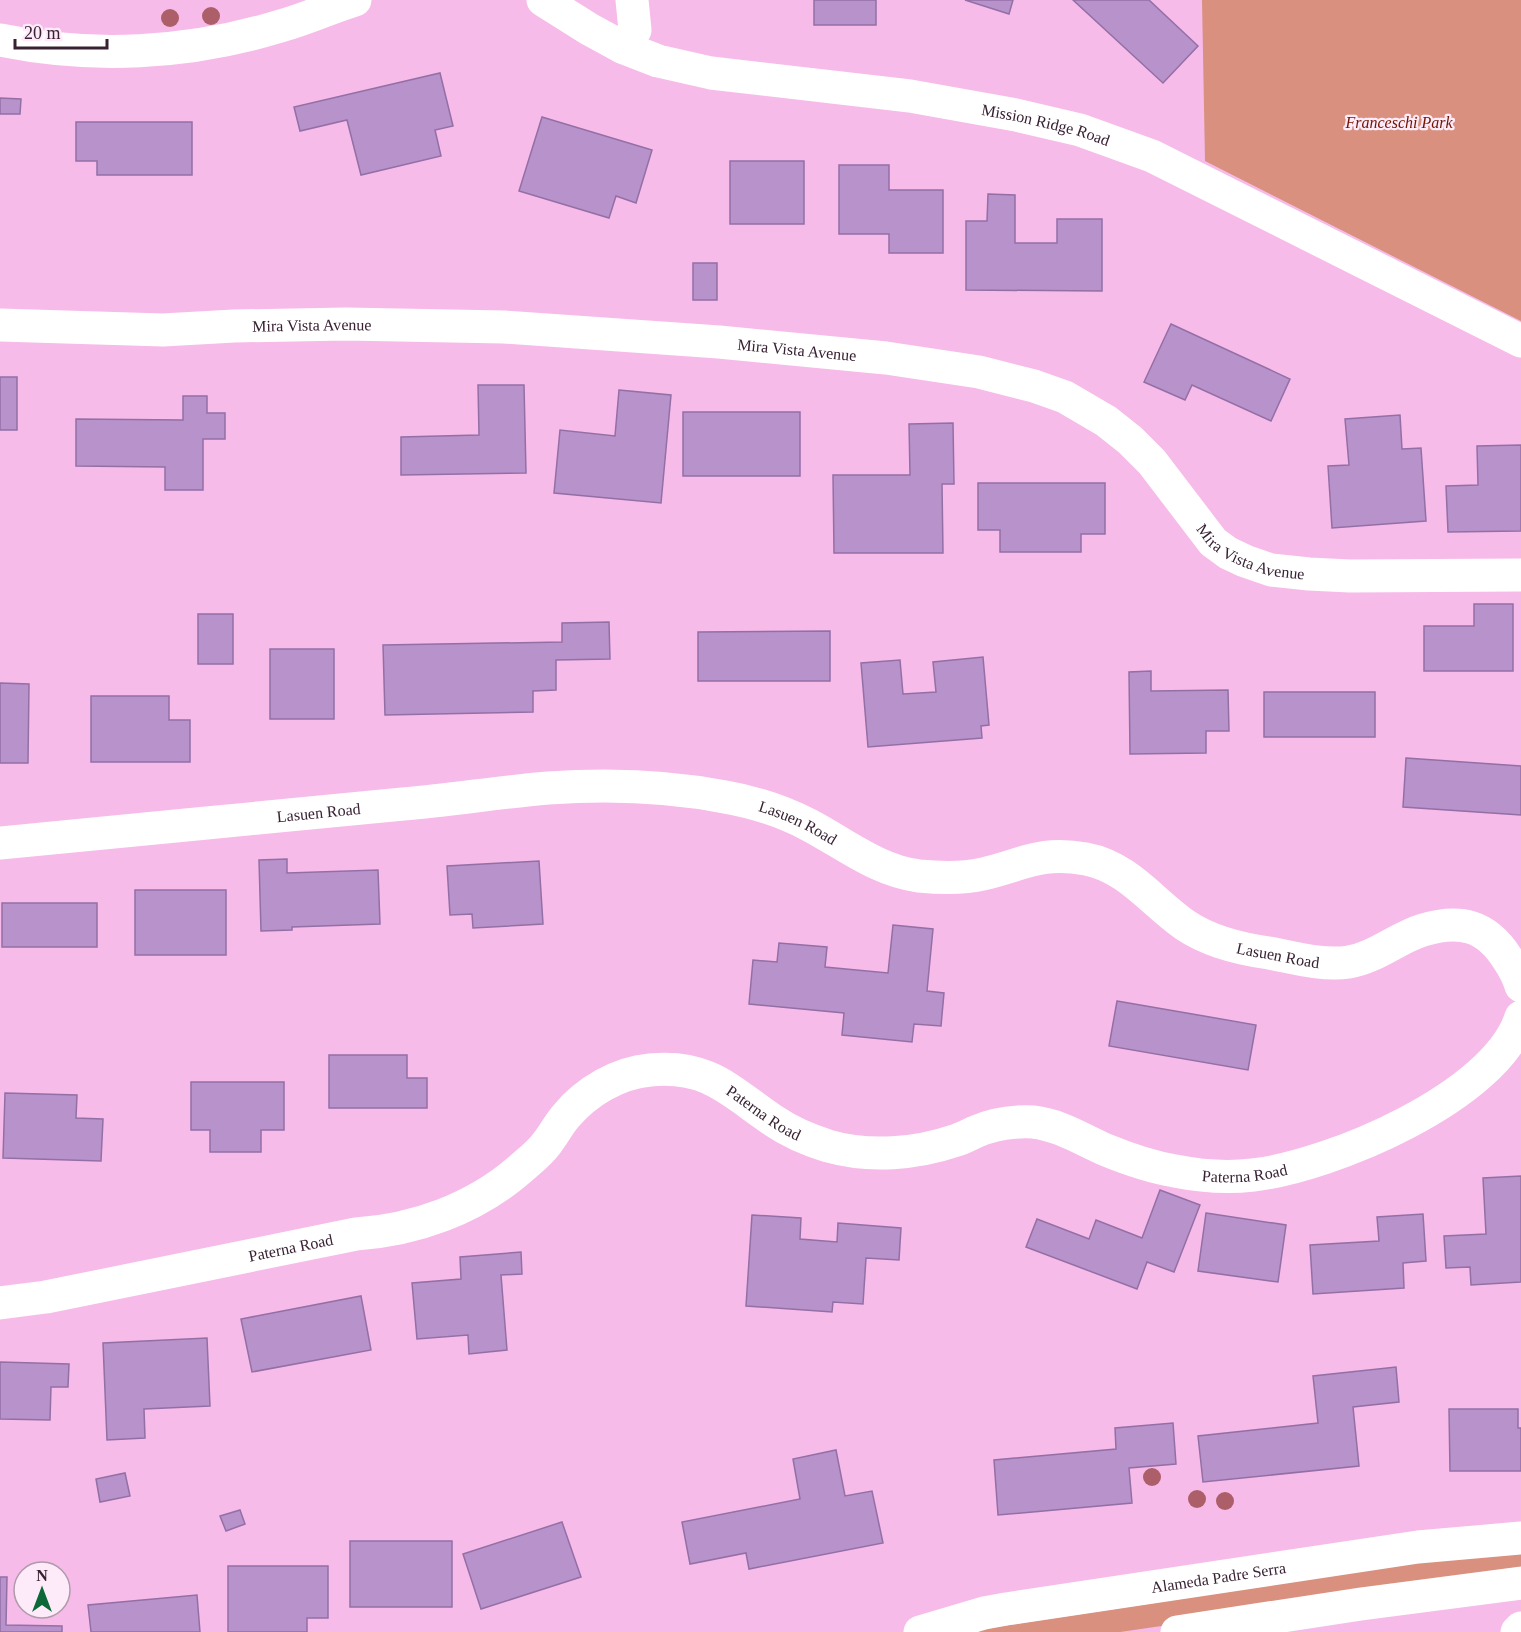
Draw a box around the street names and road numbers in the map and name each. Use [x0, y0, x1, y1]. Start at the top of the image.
street label: Mission Ridge Road [980, 101, 1112, 149]
street label: Mira Vista Avenue [252, 315, 372, 334]
street label: Mira Vista Avenue [737, 335, 857, 364]
street label: Mira Vista Avenue [1194, 520, 1305, 582]
street label: Lasuen Road [757, 797, 840, 848]
street label: Lasuen Road [276, 800, 361, 825]
street label: Lasuen Road [1235, 939, 1320, 971]
street label: Paterna Road [724, 1082, 804, 1143]
street label: Paterna Road [1201, 1160, 1289, 1185]
street label: Paterna Road [247, 1230, 334, 1264]
street label: Alameda Padre Serra [1150, 1558, 1287, 1596]

